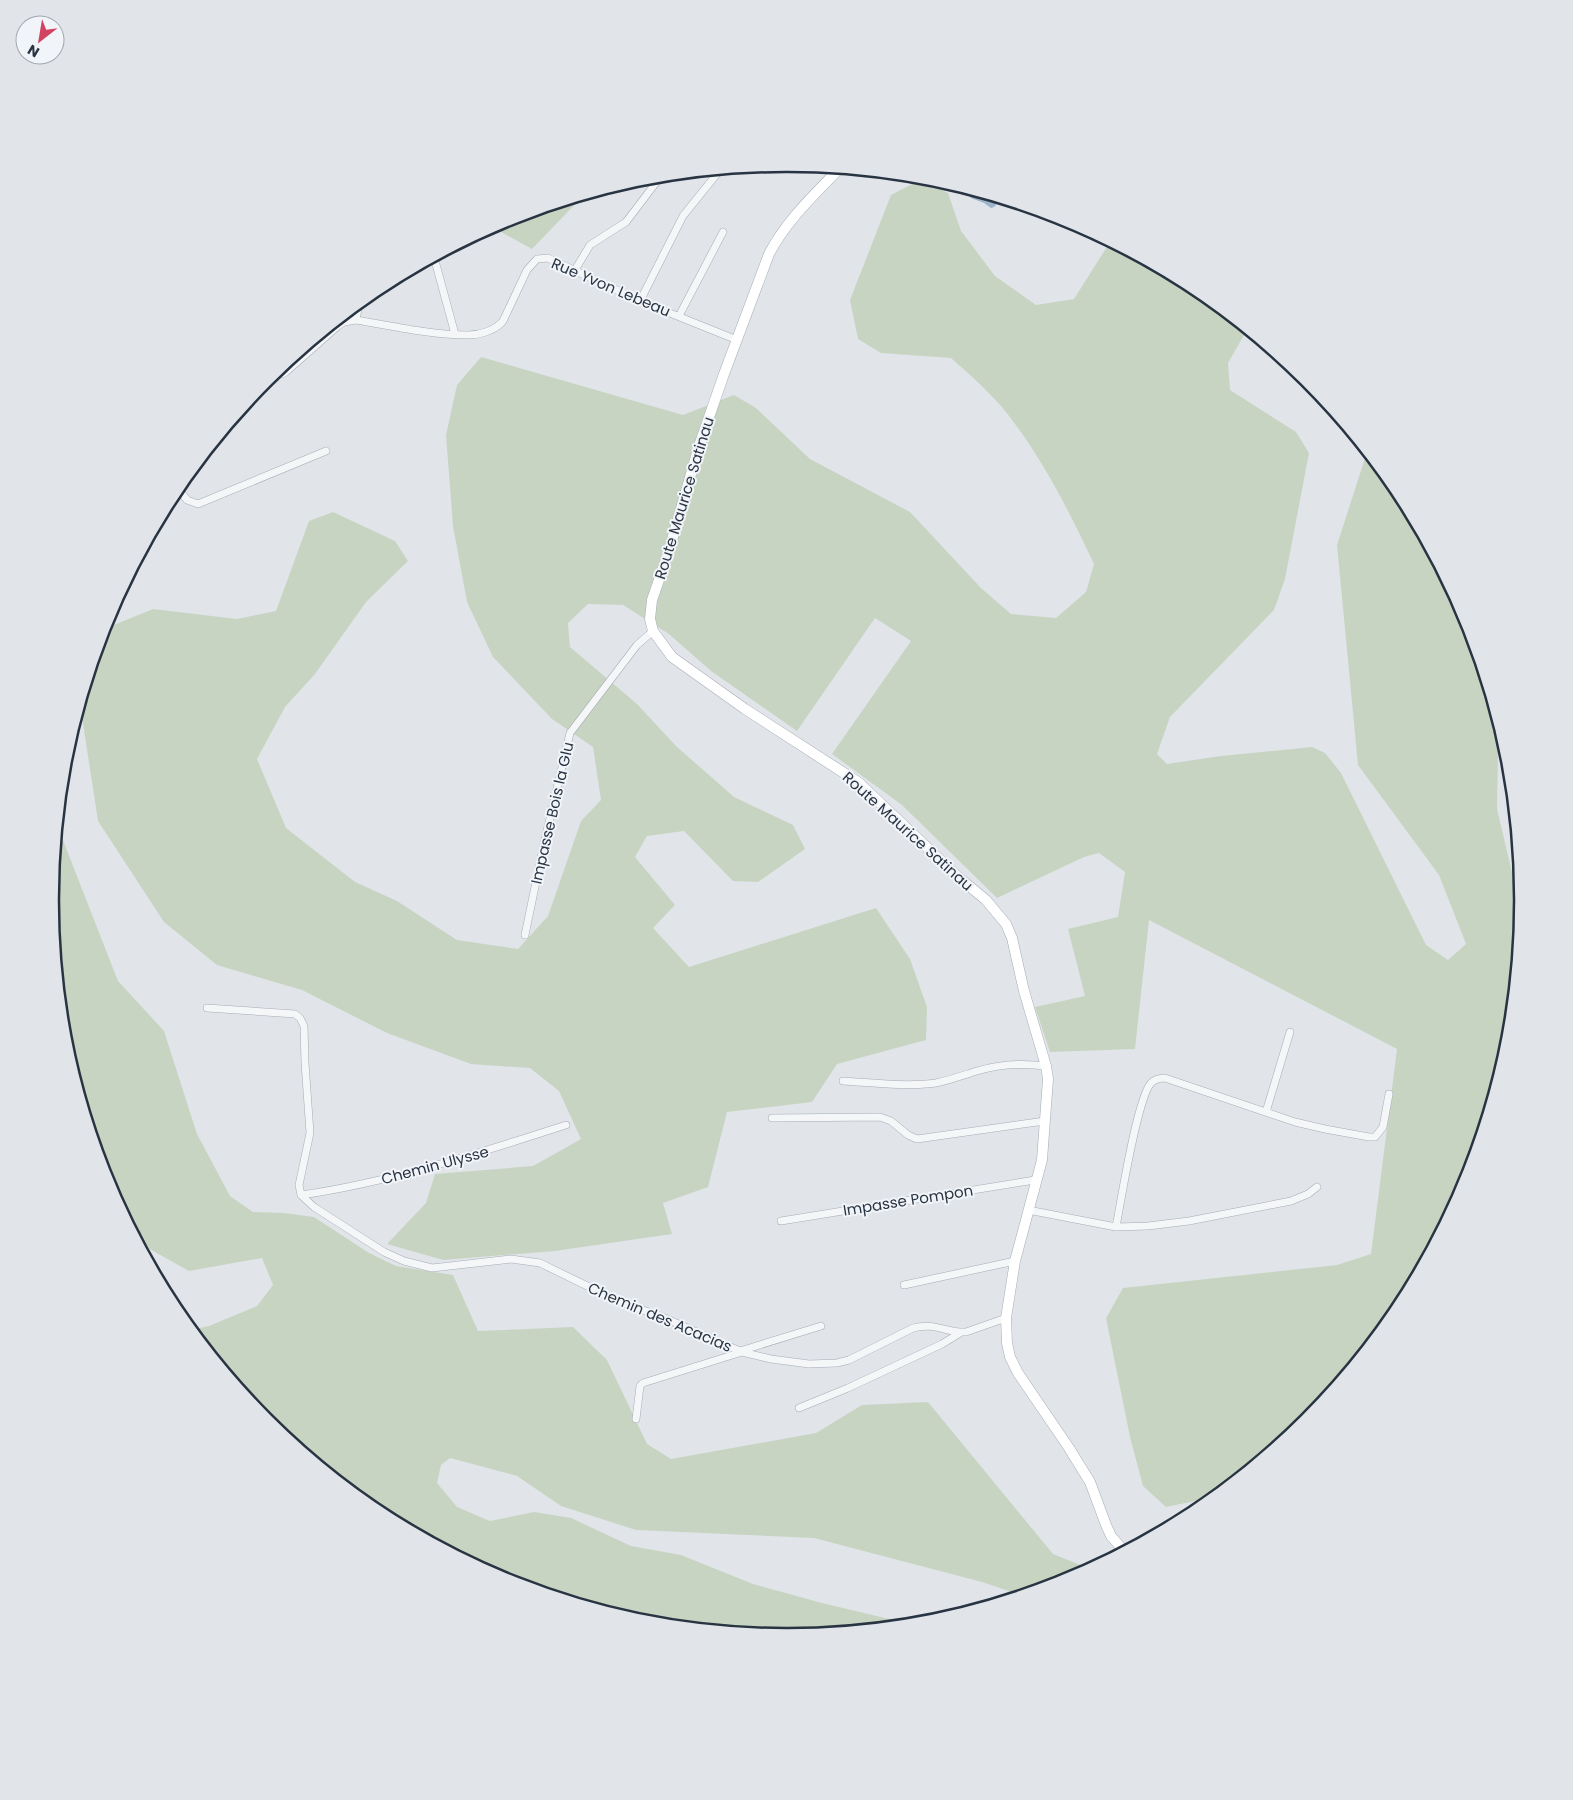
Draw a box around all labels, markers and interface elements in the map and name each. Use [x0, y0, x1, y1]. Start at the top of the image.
north arrow [15, 15, 65, 65]
text: N [24, 40, 43, 62]
street label: Rue Yvon Lebeau [548, 252, 674, 322]
street label: Route Maurice Satinau [649, 414, 719, 582]
street label: Impasse Bois la Glu [525, 740, 579, 886]
street label: Route Maurice Satinau [838, 767, 978, 895]
street label: Chemin Ulysse [379, 1141, 491, 1189]
street label: Impasse Pompon [841, 1179, 975, 1221]
street label: Chemin des Acacias [585, 1277, 735, 1357]

